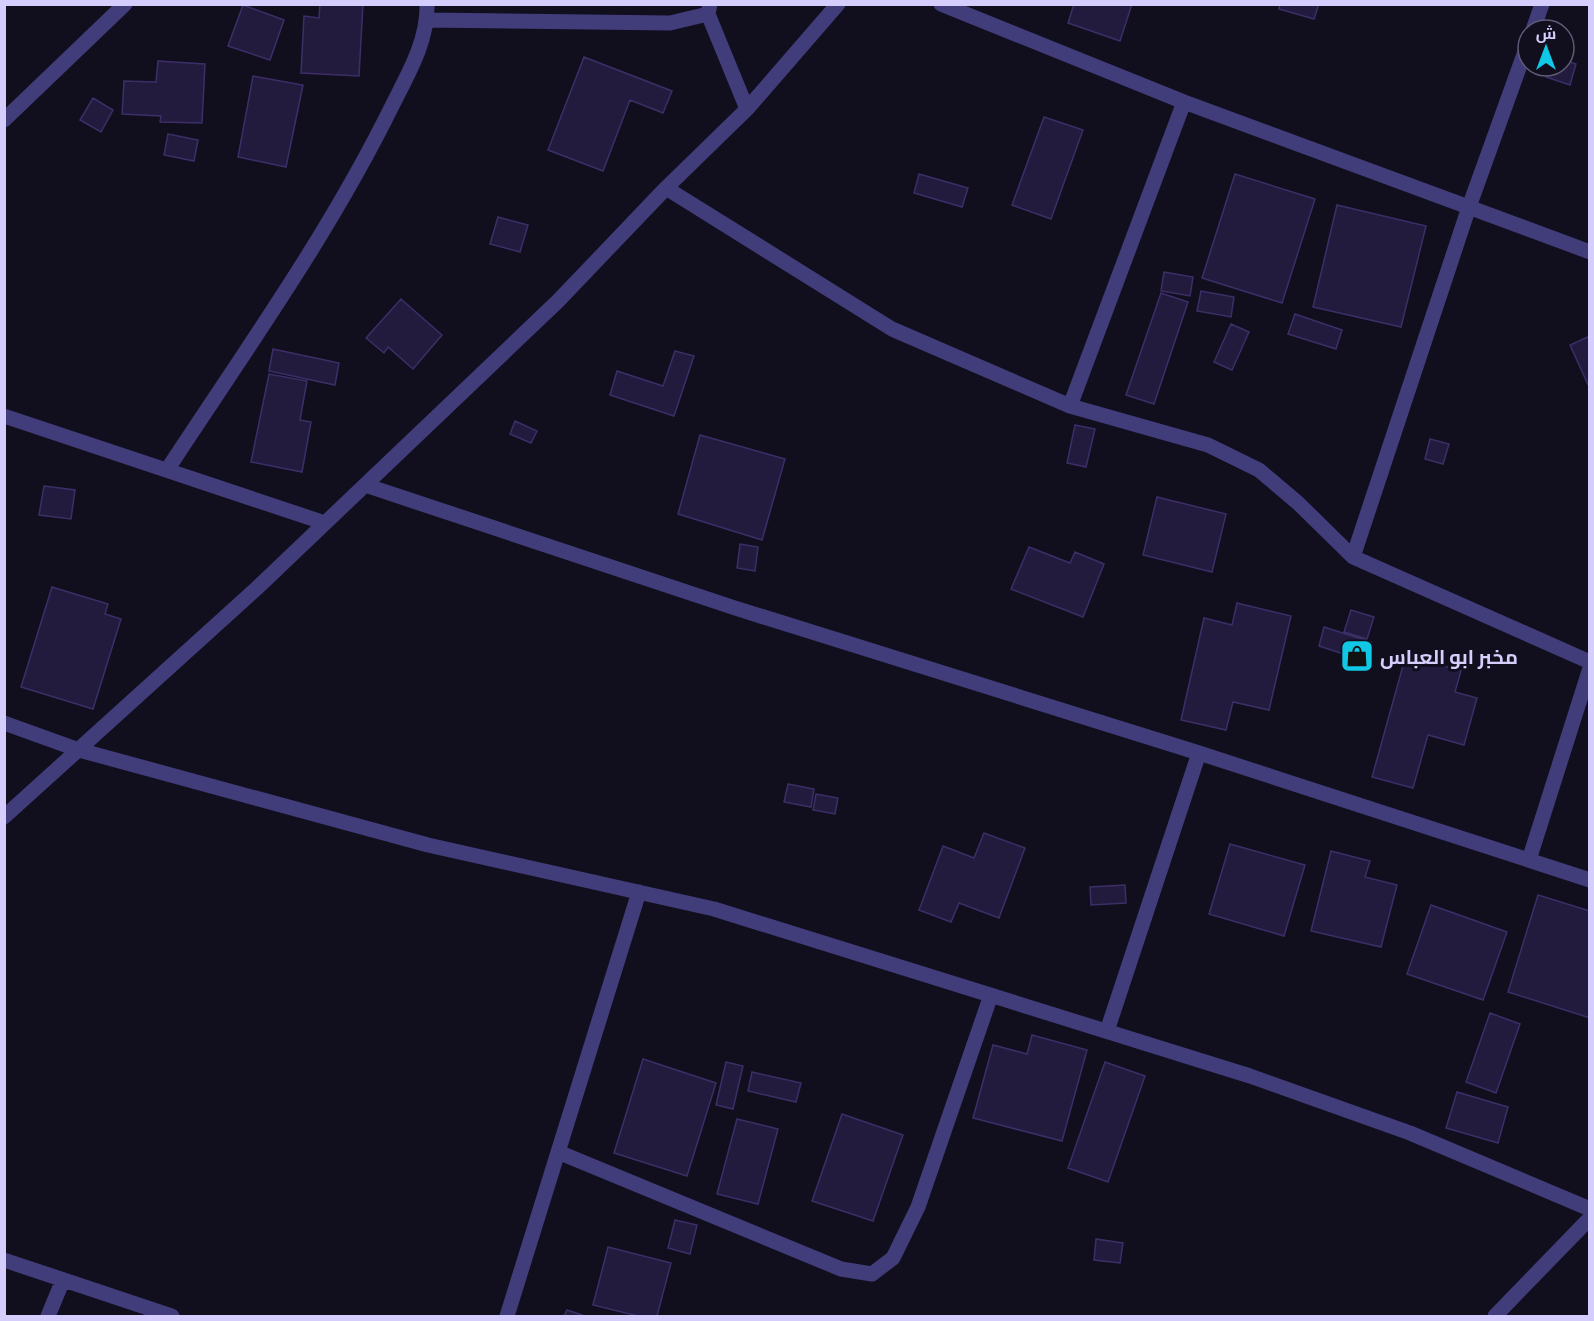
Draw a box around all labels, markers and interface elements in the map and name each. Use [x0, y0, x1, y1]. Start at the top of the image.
north arrow [1516, 18, 1576, 78]
text: ش [1536, 23, 1556, 43]
shop icon: مخبر ابو العباس [1339, 638, 1375, 674]
place label: مخبر ابو العباس [1380, 644, 1518, 669]

